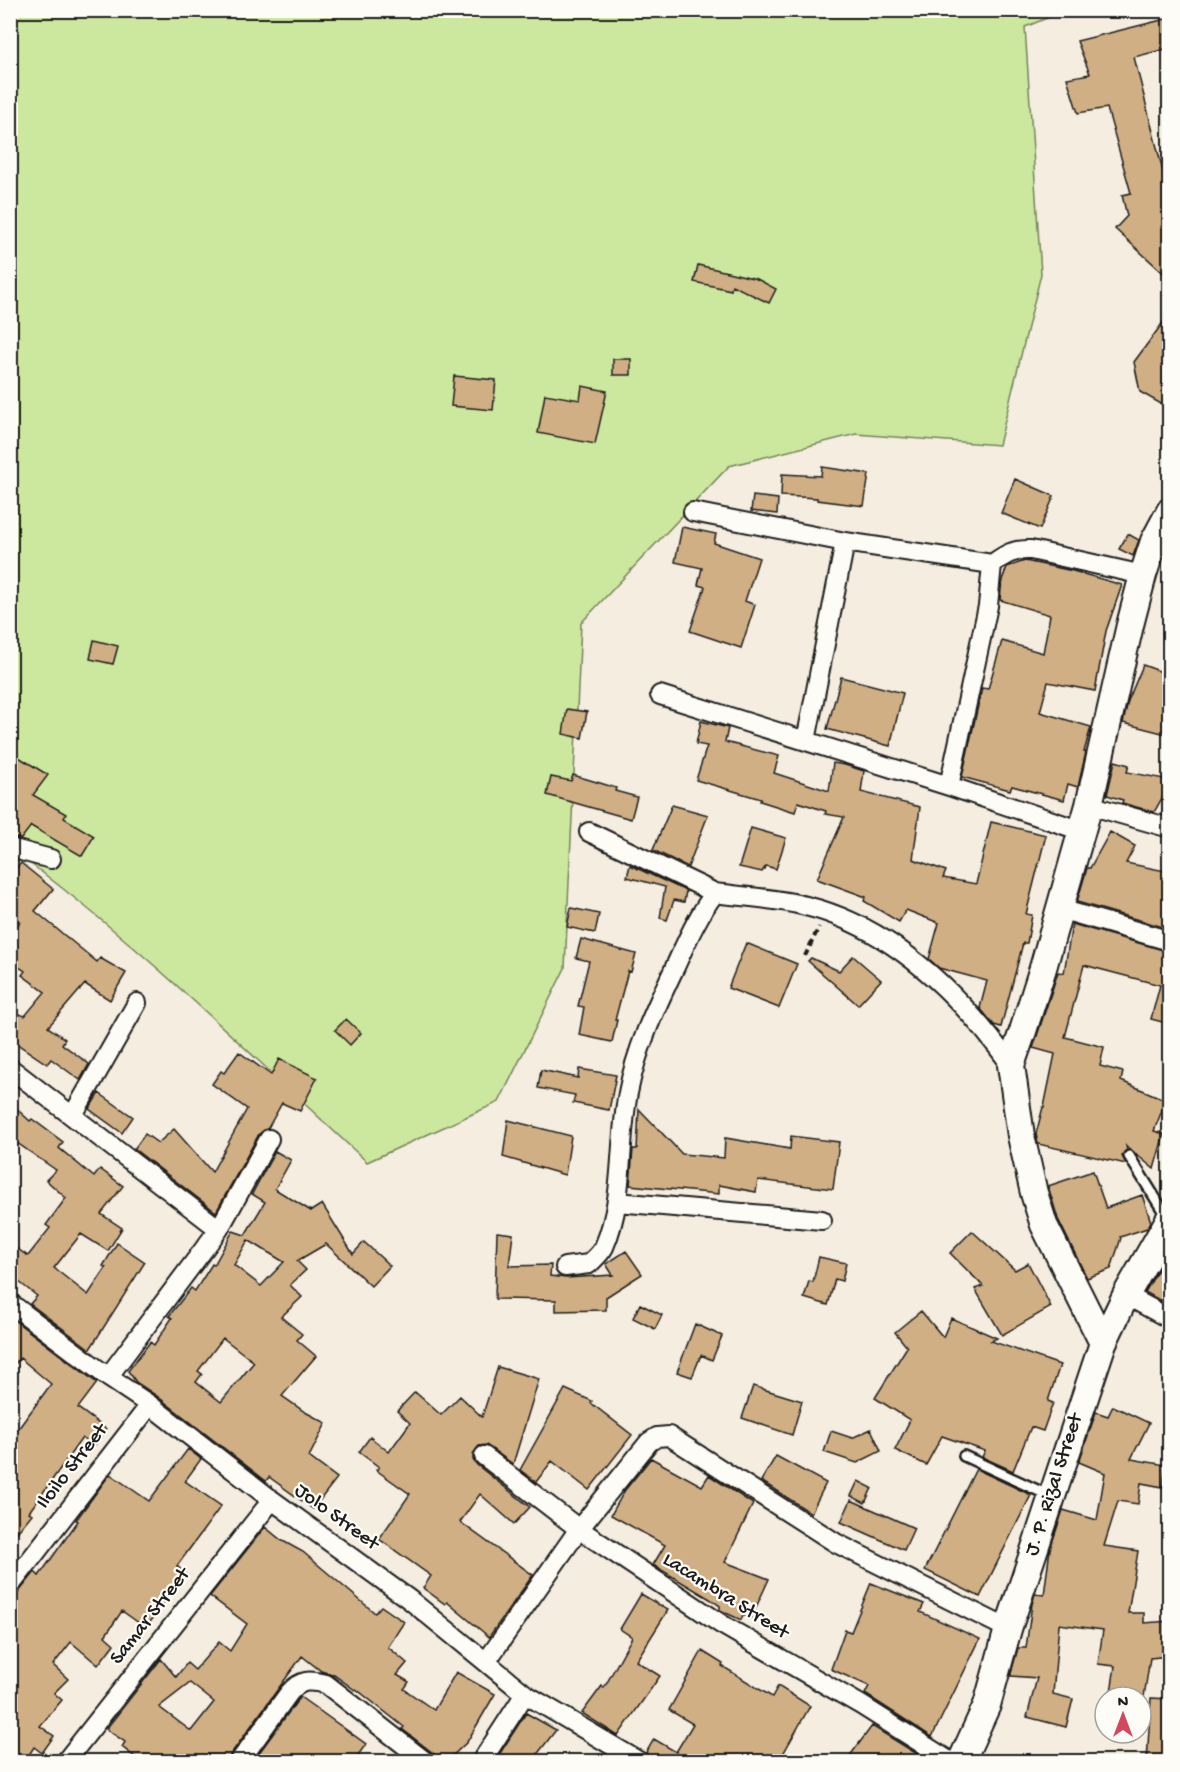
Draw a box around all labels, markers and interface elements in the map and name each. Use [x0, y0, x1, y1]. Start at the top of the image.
street label: J. P. Rizal Street [1020, 1408, 1090, 1559]
street label: Iloilo Street [32, 1417, 116, 1515]
street label: Jolo Street [289, 1479, 385, 1558]
street label: Lacambra Street [657, 1548, 795, 1647]
street label: Samar Street [105, 1562, 198, 1671]
north arrow [1093, 1685, 1153, 1745]
text: N [1118, 1694, 1129, 1713]

